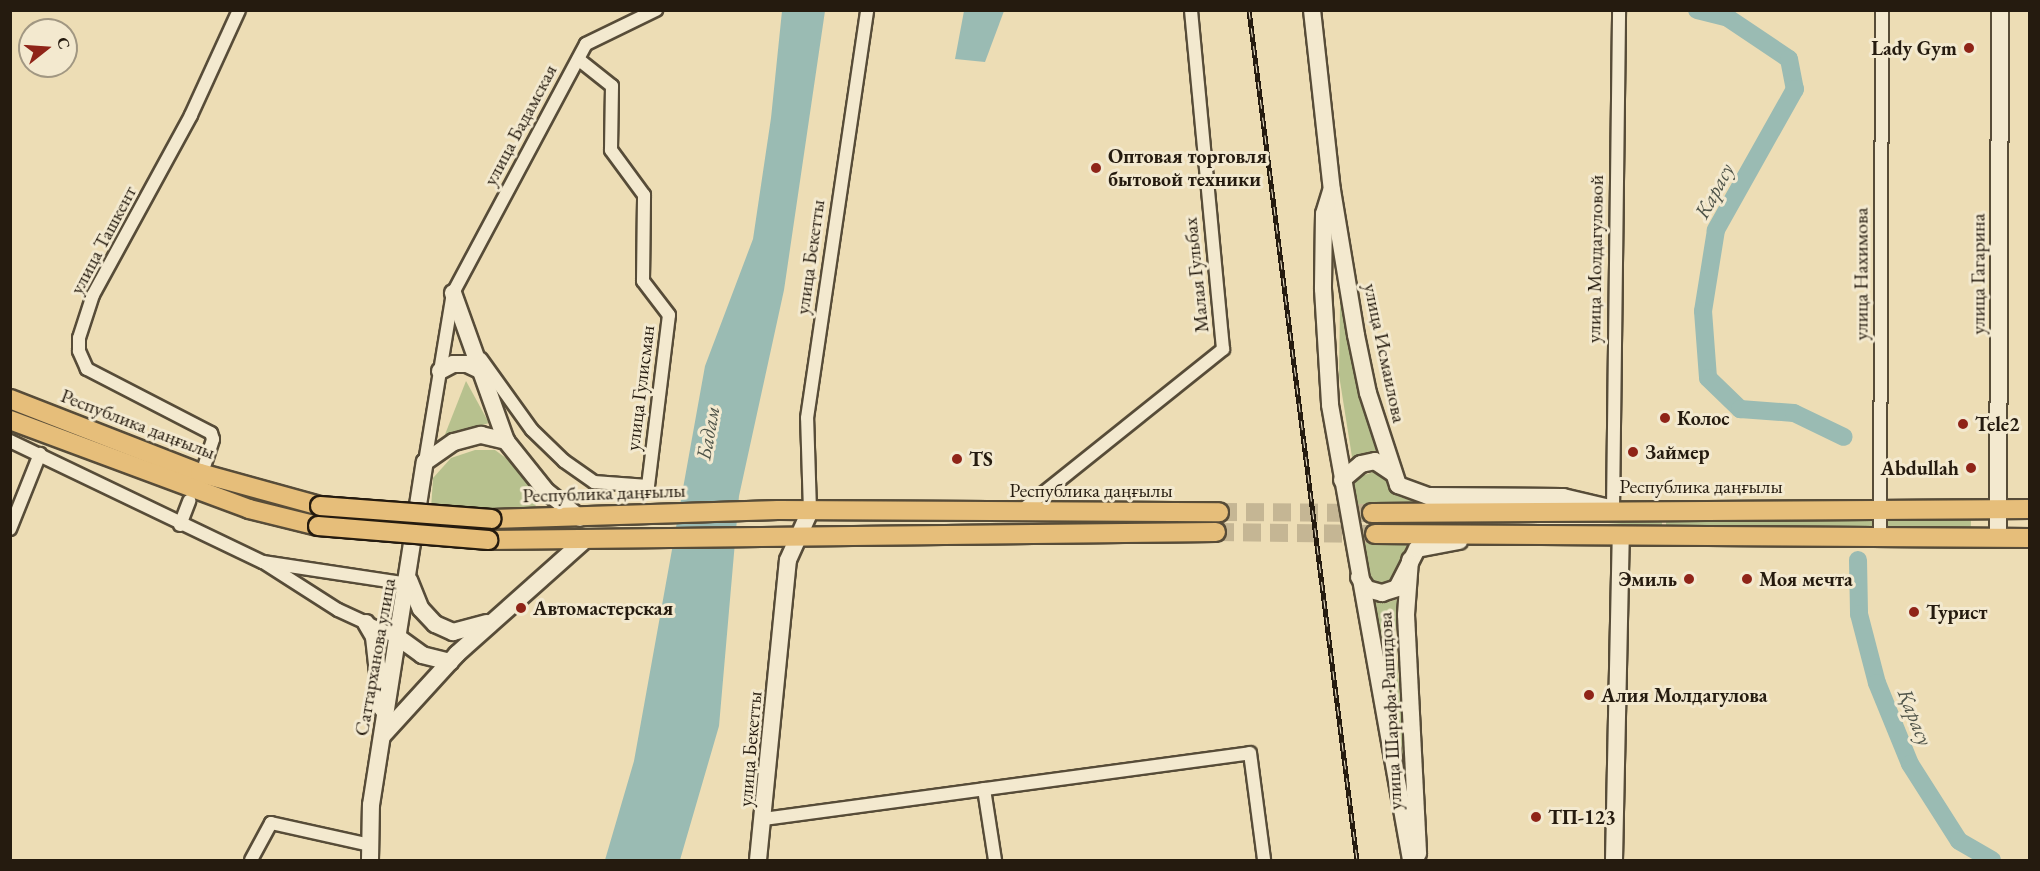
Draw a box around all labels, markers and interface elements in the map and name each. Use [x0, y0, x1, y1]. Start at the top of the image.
north arrow [18, 18, 78, 78]
text: С [52, 35, 75, 52]
place label: Lady Gym [1871, 36, 1957, 60]
marker: Lady Gym [1962, 41, 1976, 55]
street label: улица Бадамская [478, 60, 562, 190]
place label: Оптовая торговля бытовой техники [1108, 144, 1267, 191]
water label: Карасу [1689, 159, 1739, 223]
marker: Оптовая торговля бытовой техники [1089, 161, 1103, 175]
street label: улица Молдагуловой [1582, 175, 1608, 343]
street label: улица Ташкент [64, 182, 142, 298]
street label: улица Бекетты [790, 198, 830, 316]
street label: улица Нахимова [1849, 208, 1873, 340]
street label: улица Гагарина [1966, 213, 1990, 335]
street label: Малая Гульбах [1178, 216, 1214, 334]
street label: улица Исмаилова [1359, 281, 1411, 425]
street label: улица Гулисман [620, 324, 660, 452]
street label: Республика даңғылы [57, 384, 219, 464]
water label: Бадам [691, 404, 725, 462]
place label: Колос [1677, 406, 1729, 430]
marker: Колос [1658, 411, 1672, 425]
place label: Tele2 [1975, 412, 2020, 436]
marker: Tele2 [1956, 417, 1970, 431]
place label: Займер [1645, 440, 1709, 464]
marker: Займер [1626, 445, 1640, 459]
place label: TS [969, 447, 993, 471]
marker: TS [950, 452, 964, 466]
place label: Аbdullah [1881, 456, 1959, 480]
marker: Аbdullah [1964, 461, 1978, 475]
street label: Республика даңғылы [1619, 474, 1783, 498]
street label: Республика даңғылы [522, 478, 686, 508]
street label: Республика даңғылы [1009, 478, 1173, 502]
place label: Эмиль [1618, 567, 1677, 591]
place label: Моя мечта [1759, 567, 1853, 591]
marker: Эмиль [1682, 572, 1696, 586]
marker: Моя мечта [1740, 572, 1754, 586]
street label: Саттарханова улица [349, 576, 401, 738]
place label: Автомастерская [533, 596, 673, 620]
place label: Турист [1926, 600, 1987, 624]
marker: Автомастерская [514, 601, 528, 615]
marker: Турист [1907, 605, 1921, 619]
street label: улица Шарафа Рашидова [1373, 611, 1407, 811]
place label: Алия Молдагулова [1601, 683, 1768, 707]
water label: Қарасу [1892, 685, 1938, 749]
marker: Алия Молдагулова [1582, 688, 1596, 702]
street label: улица Бекетты [733, 690, 767, 808]
place label: ТП-123 [1548, 805, 1616, 829]
marker: ТП-123 [1529, 810, 1543, 824]

